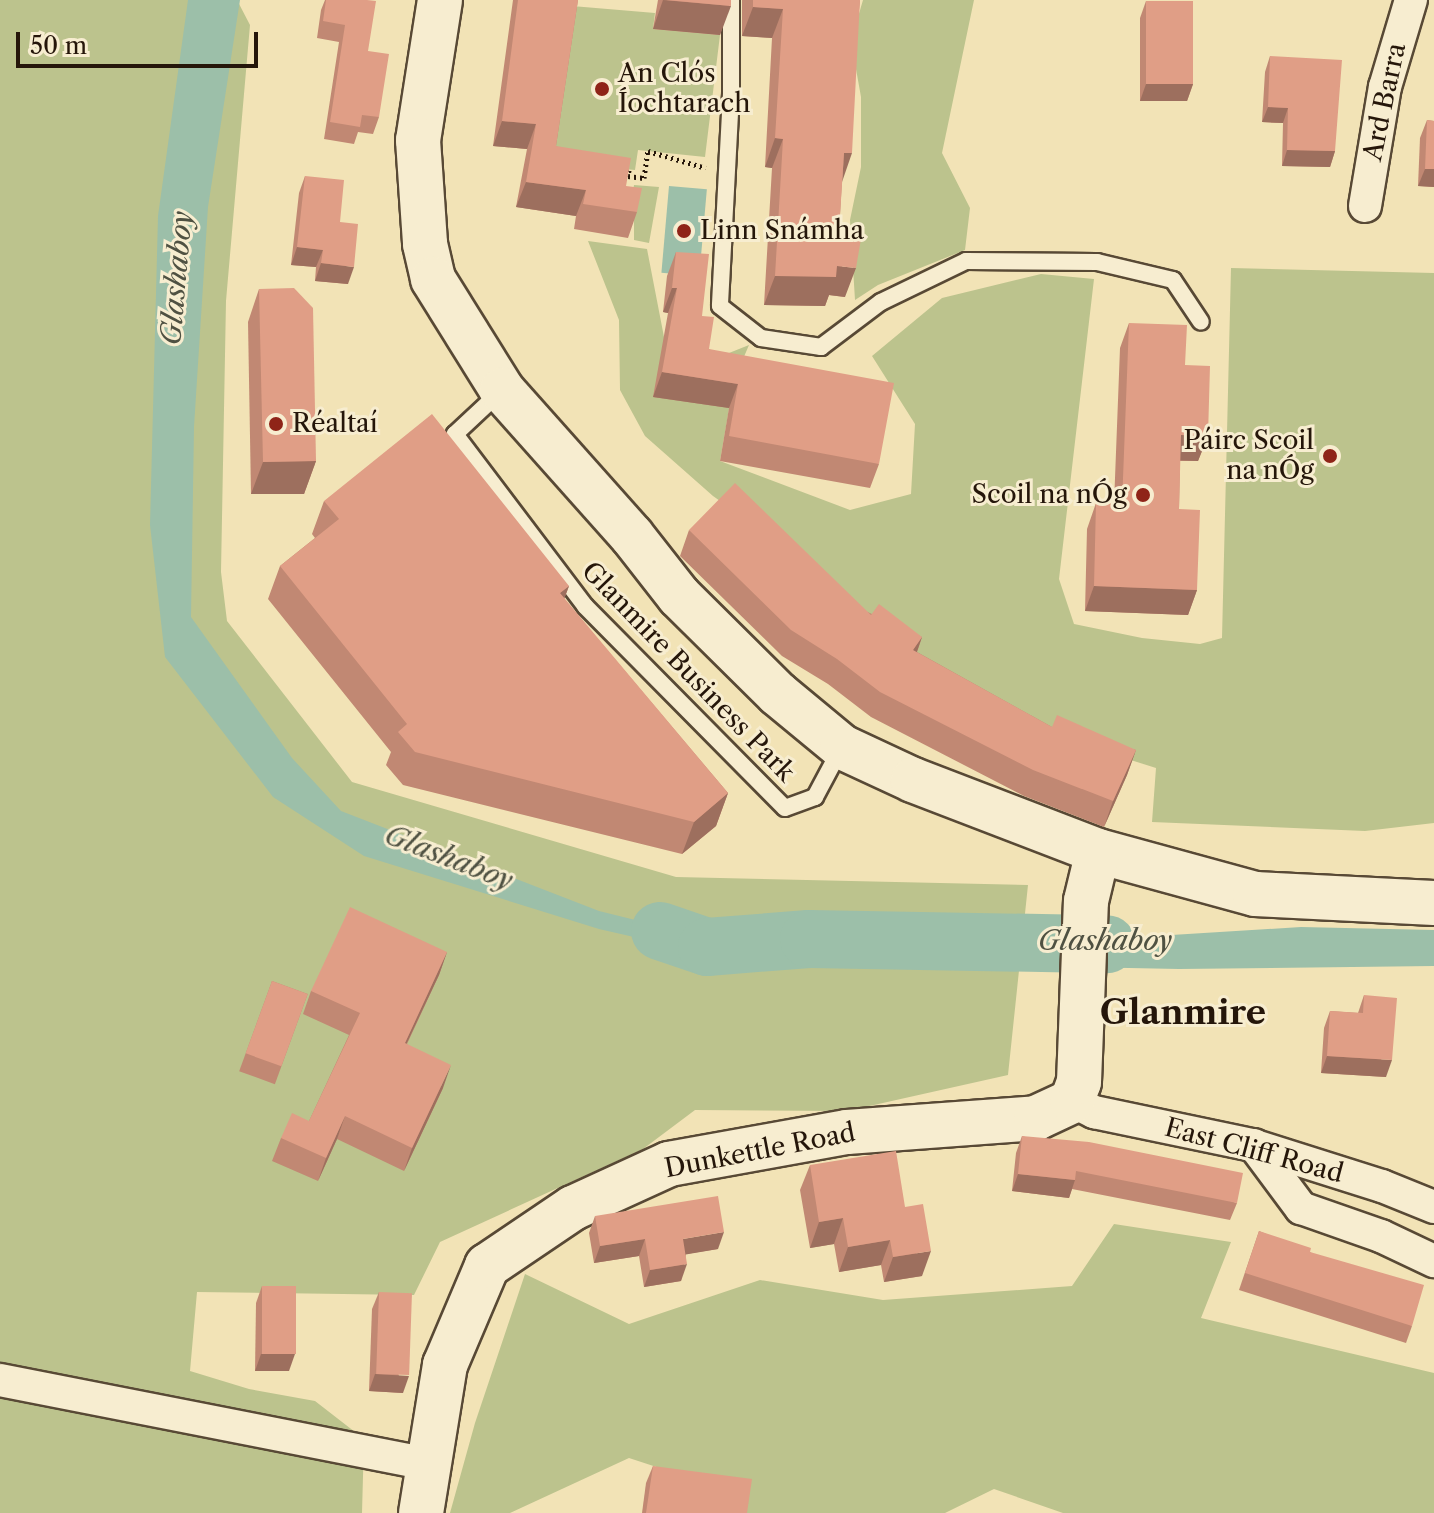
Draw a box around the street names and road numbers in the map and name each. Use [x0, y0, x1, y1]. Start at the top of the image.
street label: Ard Barra [1357, 40, 1413, 164]
street label: Glanmire Business Park [575, 556, 801, 788]
street label: East Cliff Road [1161, 1112, 1347, 1190]
street label: Dunkettle Road [662, 1117, 858, 1185]

